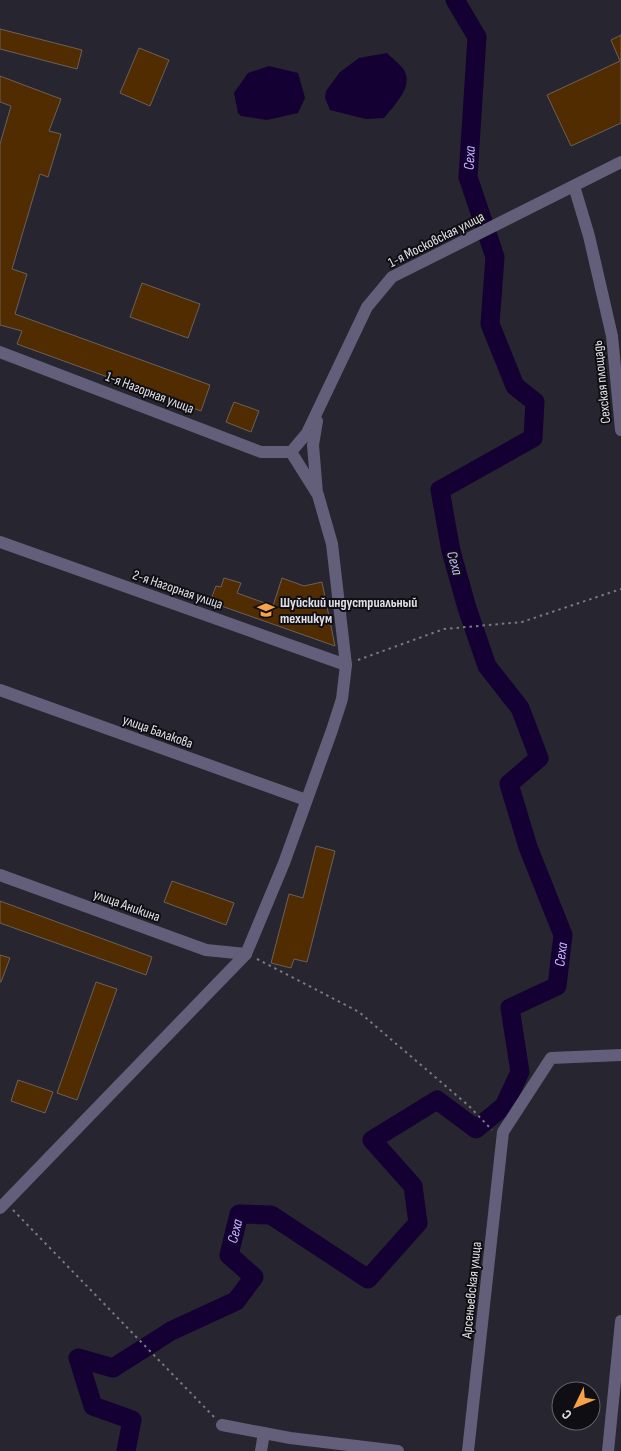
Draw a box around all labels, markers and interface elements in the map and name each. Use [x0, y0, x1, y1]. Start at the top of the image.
water label: Сеха [459, 145, 480, 171]
street label: 1-я Московская улица [385, 208, 487, 271]
street label: Сехская площадь [589, 339, 614, 424]
street label: 1-я Нагорная улица [103, 368, 196, 417]
water label: Сеха [442, 549, 467, 577]
street label: 2-я Нагорная улица [131, 566, 225, 613]
place label: Шуйский индустриальный техникум [280, 594, 417, 627]
school or university icon: Шуйский индустриальный техникум [256, 600, 276, 620]
street label: улица Балакова [120, 711, 195, 752]
street label: улица Аникина [91, 886, 163, 925]
water label: Сеха [550, 941, 572, 968]
water label: Сеха [223, 1217, 247, 1245]
street label: Арсеньевская улица [458, 1241, 485, 1340]
north arrow [551, 1381, 601, 1431]
text: С [558, 1406, 576, 1423]

